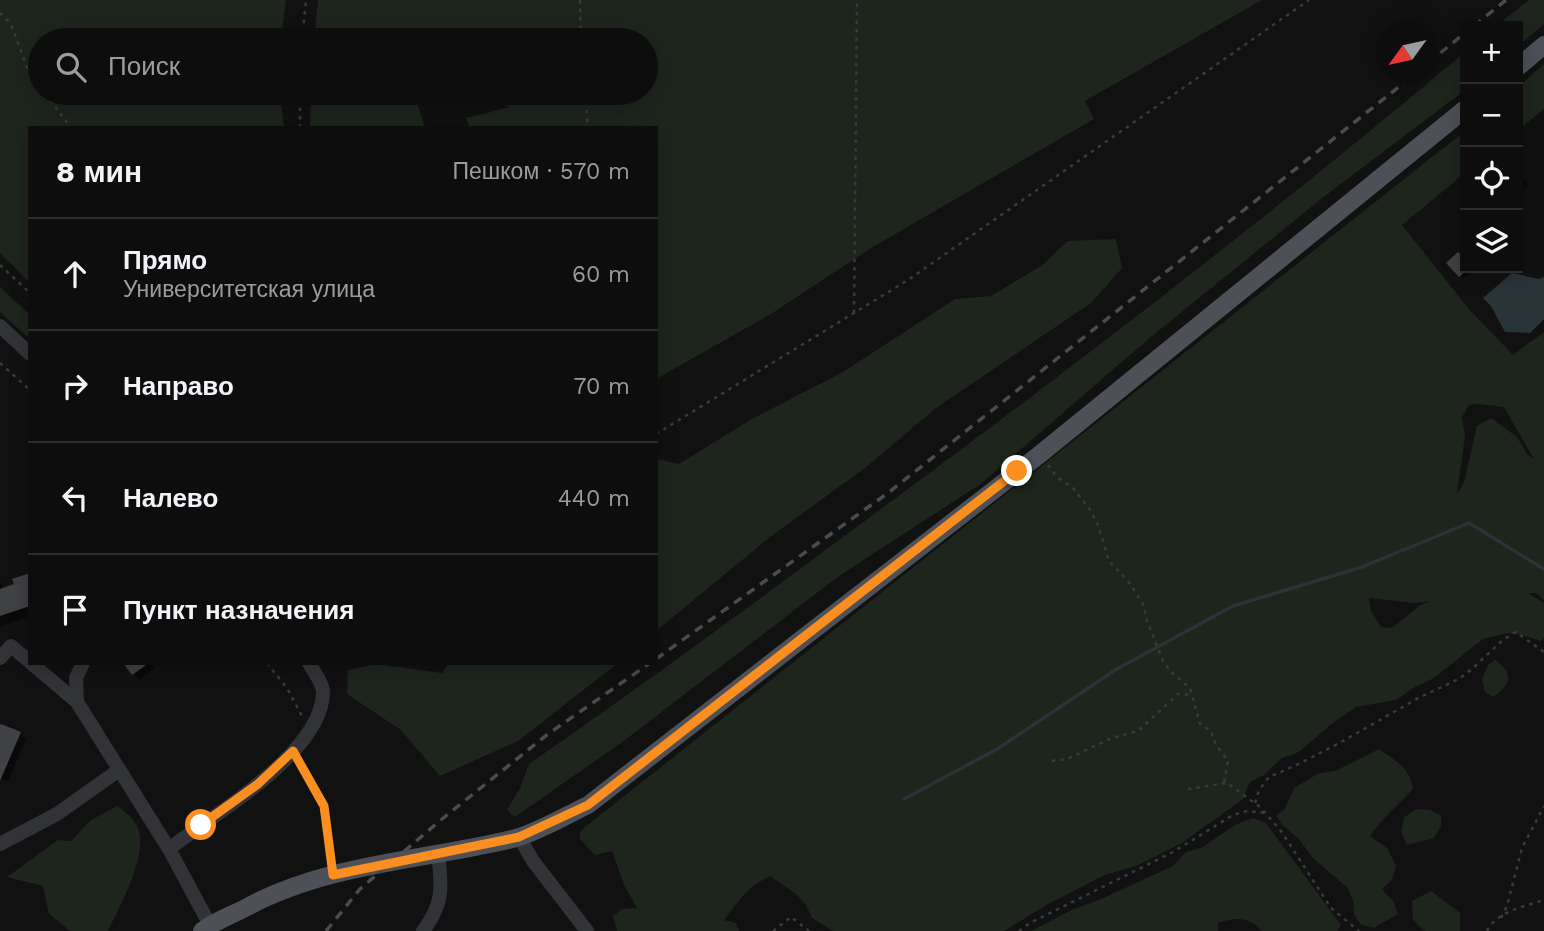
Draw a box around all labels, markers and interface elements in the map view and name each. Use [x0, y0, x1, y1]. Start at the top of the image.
north arrow [1376, 21, 1439, 84]
map controls [1460, 21, 1523, 273]
button: + [1460, 21, 1523, 84]
search box [28, 28, 658, 105]
icon: search [52, 48, 90, 86]
text: Поиск [108, 51, 180, 81]
button: − [1460, 84, 1523, 147]
button: locate [1460, 147, 1523, 210]
text: 8 мин [56, 154, 142, 189]
text: Пешком · 570 m [453, 158, 630, 185]
button: layers [1460, 210, 1523, 273]
text: Прямо [123, 245, 207, 275]
icon: ahead [56, 255, 94, 293]
text: 60 m [572, 261, 630, 288]
text: Университетская улица [123, 276, 375, 303]
icon: right [56, 367, 94, 405]
text: Направо [123, 371, 234, 401]
text: 70 m [573, 373, 630, 400]
route end [1001, 455, 1032, 486]
icon: left [56, 479, 94, 517]
text: Налево [123, 483, 218, 513]
text: 440 m [558, 485, 630, 512]
icon: arrive [56, 591, 94, 629]
text: Пункт назначения [123, 595, 354, 625]
route start [185, 809, 216, 840]

